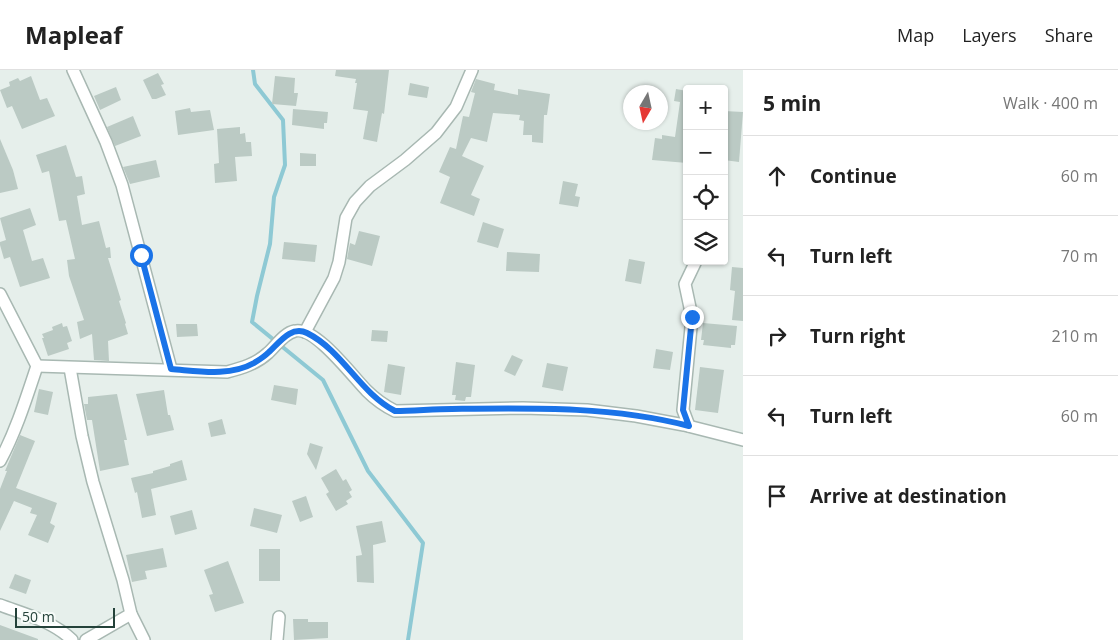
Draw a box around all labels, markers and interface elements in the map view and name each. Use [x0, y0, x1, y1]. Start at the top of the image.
text: Mapleaf [25, 18, 123, 51]
text: Map [897, 23, 934, 47]
text: Layers [962, 23, 1017, 47]
text: Share [1045, 23, 1093, 47]
north arrow [623, 85, 668, 130]
map controls [683, 85, 728, 265]
button: + [683, 85, 728, 130]
text: 5 min [763, 89, 821, 117]
text: Walk · 400 m [1003, 92, 1098, 114]
button: − [683, 130, 728, 175]
icon: ahead [763, 162, 791, 190]
text: Continue [810, 163, 897, 189]
text: 60 m [1061, 165, 1098, 187]
button: locate [683, 175, 728, 220]
button: layers [683, 220, 728, 265]
icon: left [763, 242, 791, 270]
text: Turn left [810, 243, 892, 269]
route start [130, 244, 153, 267]
text: 70 m [1061, 245, 1098, 267]
route end [681, 306, 704, 329]
icon: right [763, 322, 791, 350]
text: Turn right [810, 323, 905, 349]
text: 210 m [1052, 325, 1098, 347]
icon: left [763, 402, 791, 430]
text: Turn left [810, 403, 892, 429]
text: 60 m [1061, 405, 1098, 427]
icon: arrive [763, 482, 791, 510]
text: Arrive at destination [810, 483, 1007, 509]
scale bar [15, 605, 115, 628]
text: 50 m [22, 607, 55, 626]

